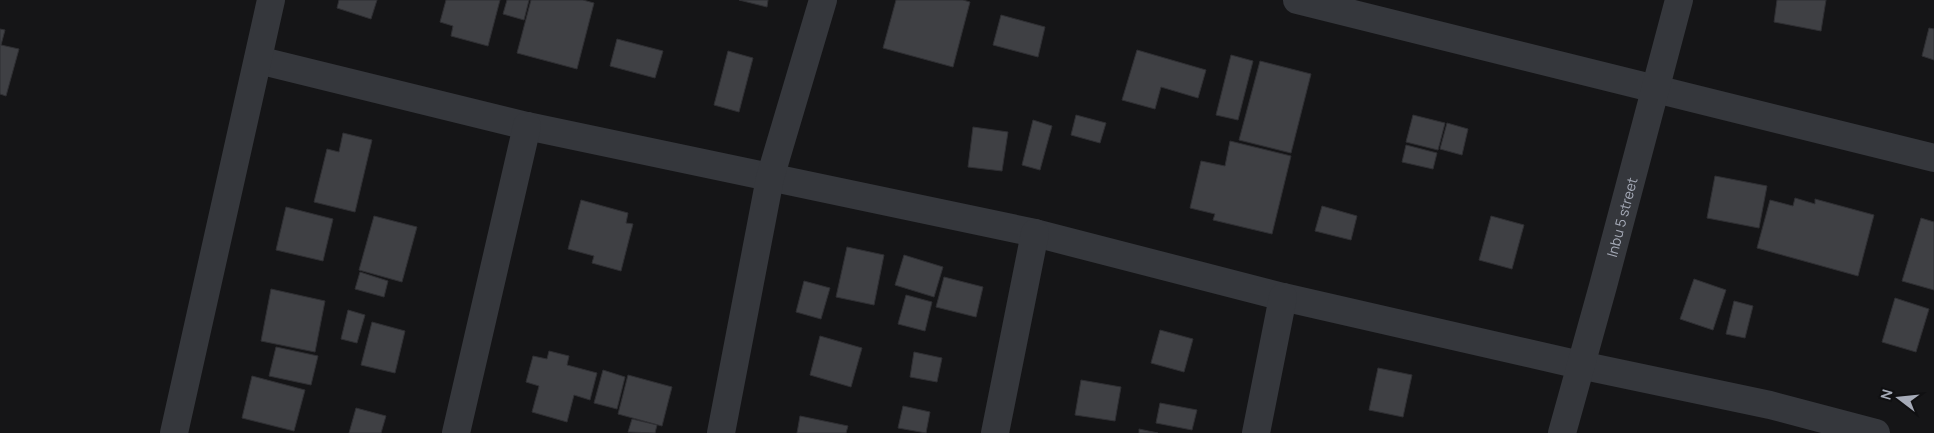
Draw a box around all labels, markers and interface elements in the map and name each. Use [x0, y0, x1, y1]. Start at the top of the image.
street label: Inbu 5 street [1602, 175, 1641, 259]
north arrow [1874, 373, 1924, 423]
text: N [1876, 387, 1897, 402]

